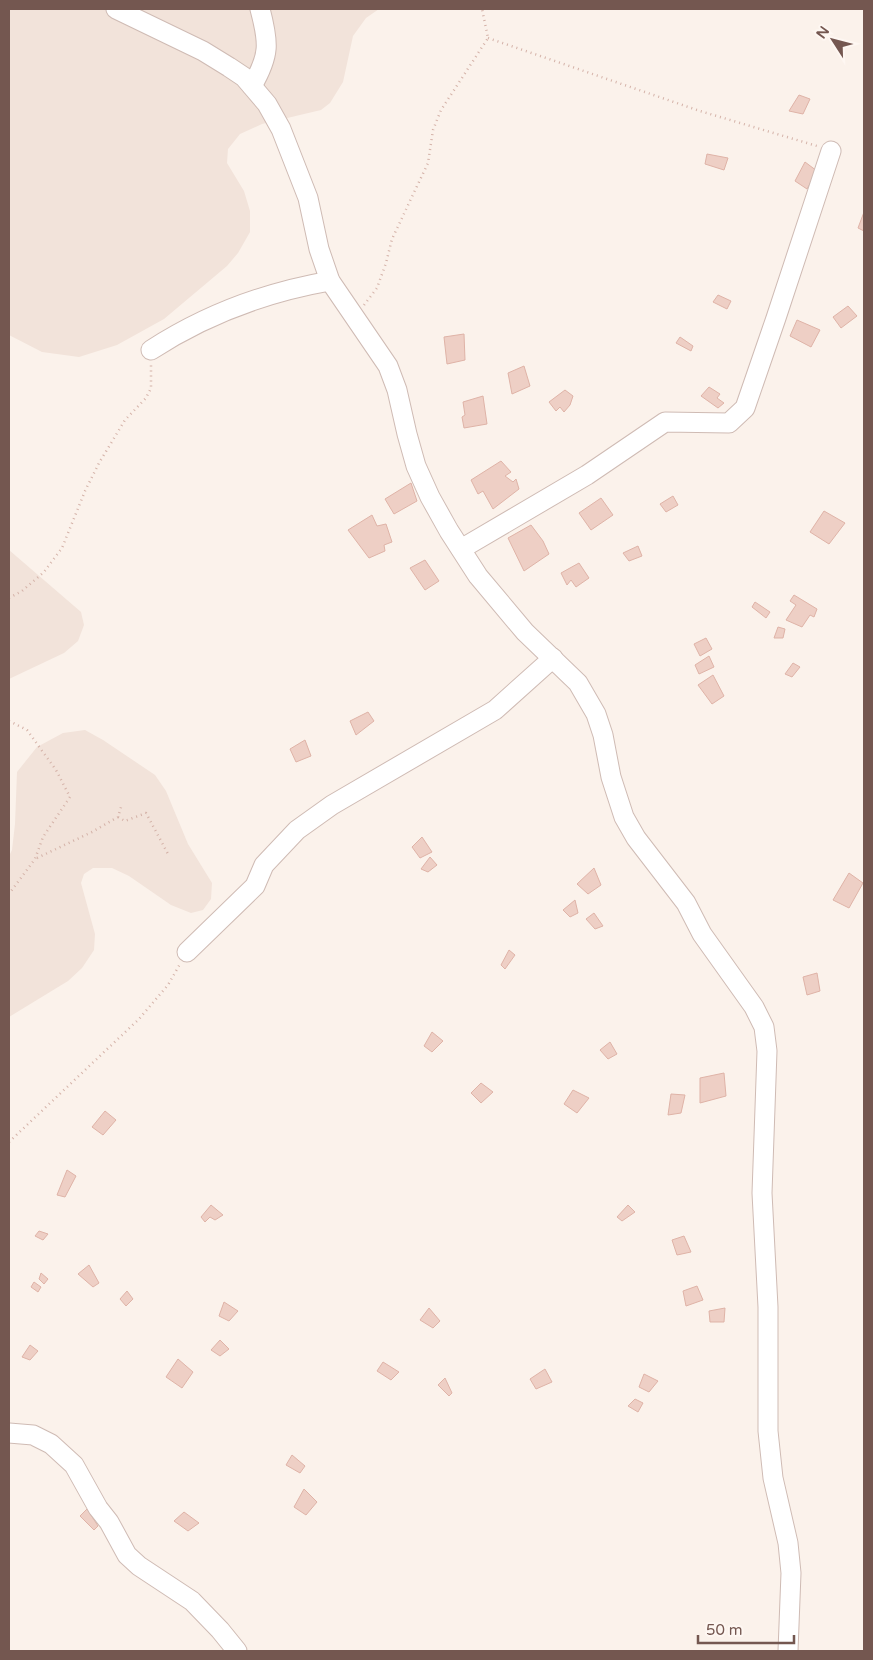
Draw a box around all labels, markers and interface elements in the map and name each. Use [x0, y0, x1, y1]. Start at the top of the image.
north arrow [808, 15, 858, 65]
text: N [813, 23, 833, 42]
scale bar [698, 1612, 794, 1644]
text: 50 m [706, 1621, 743, 1639]

